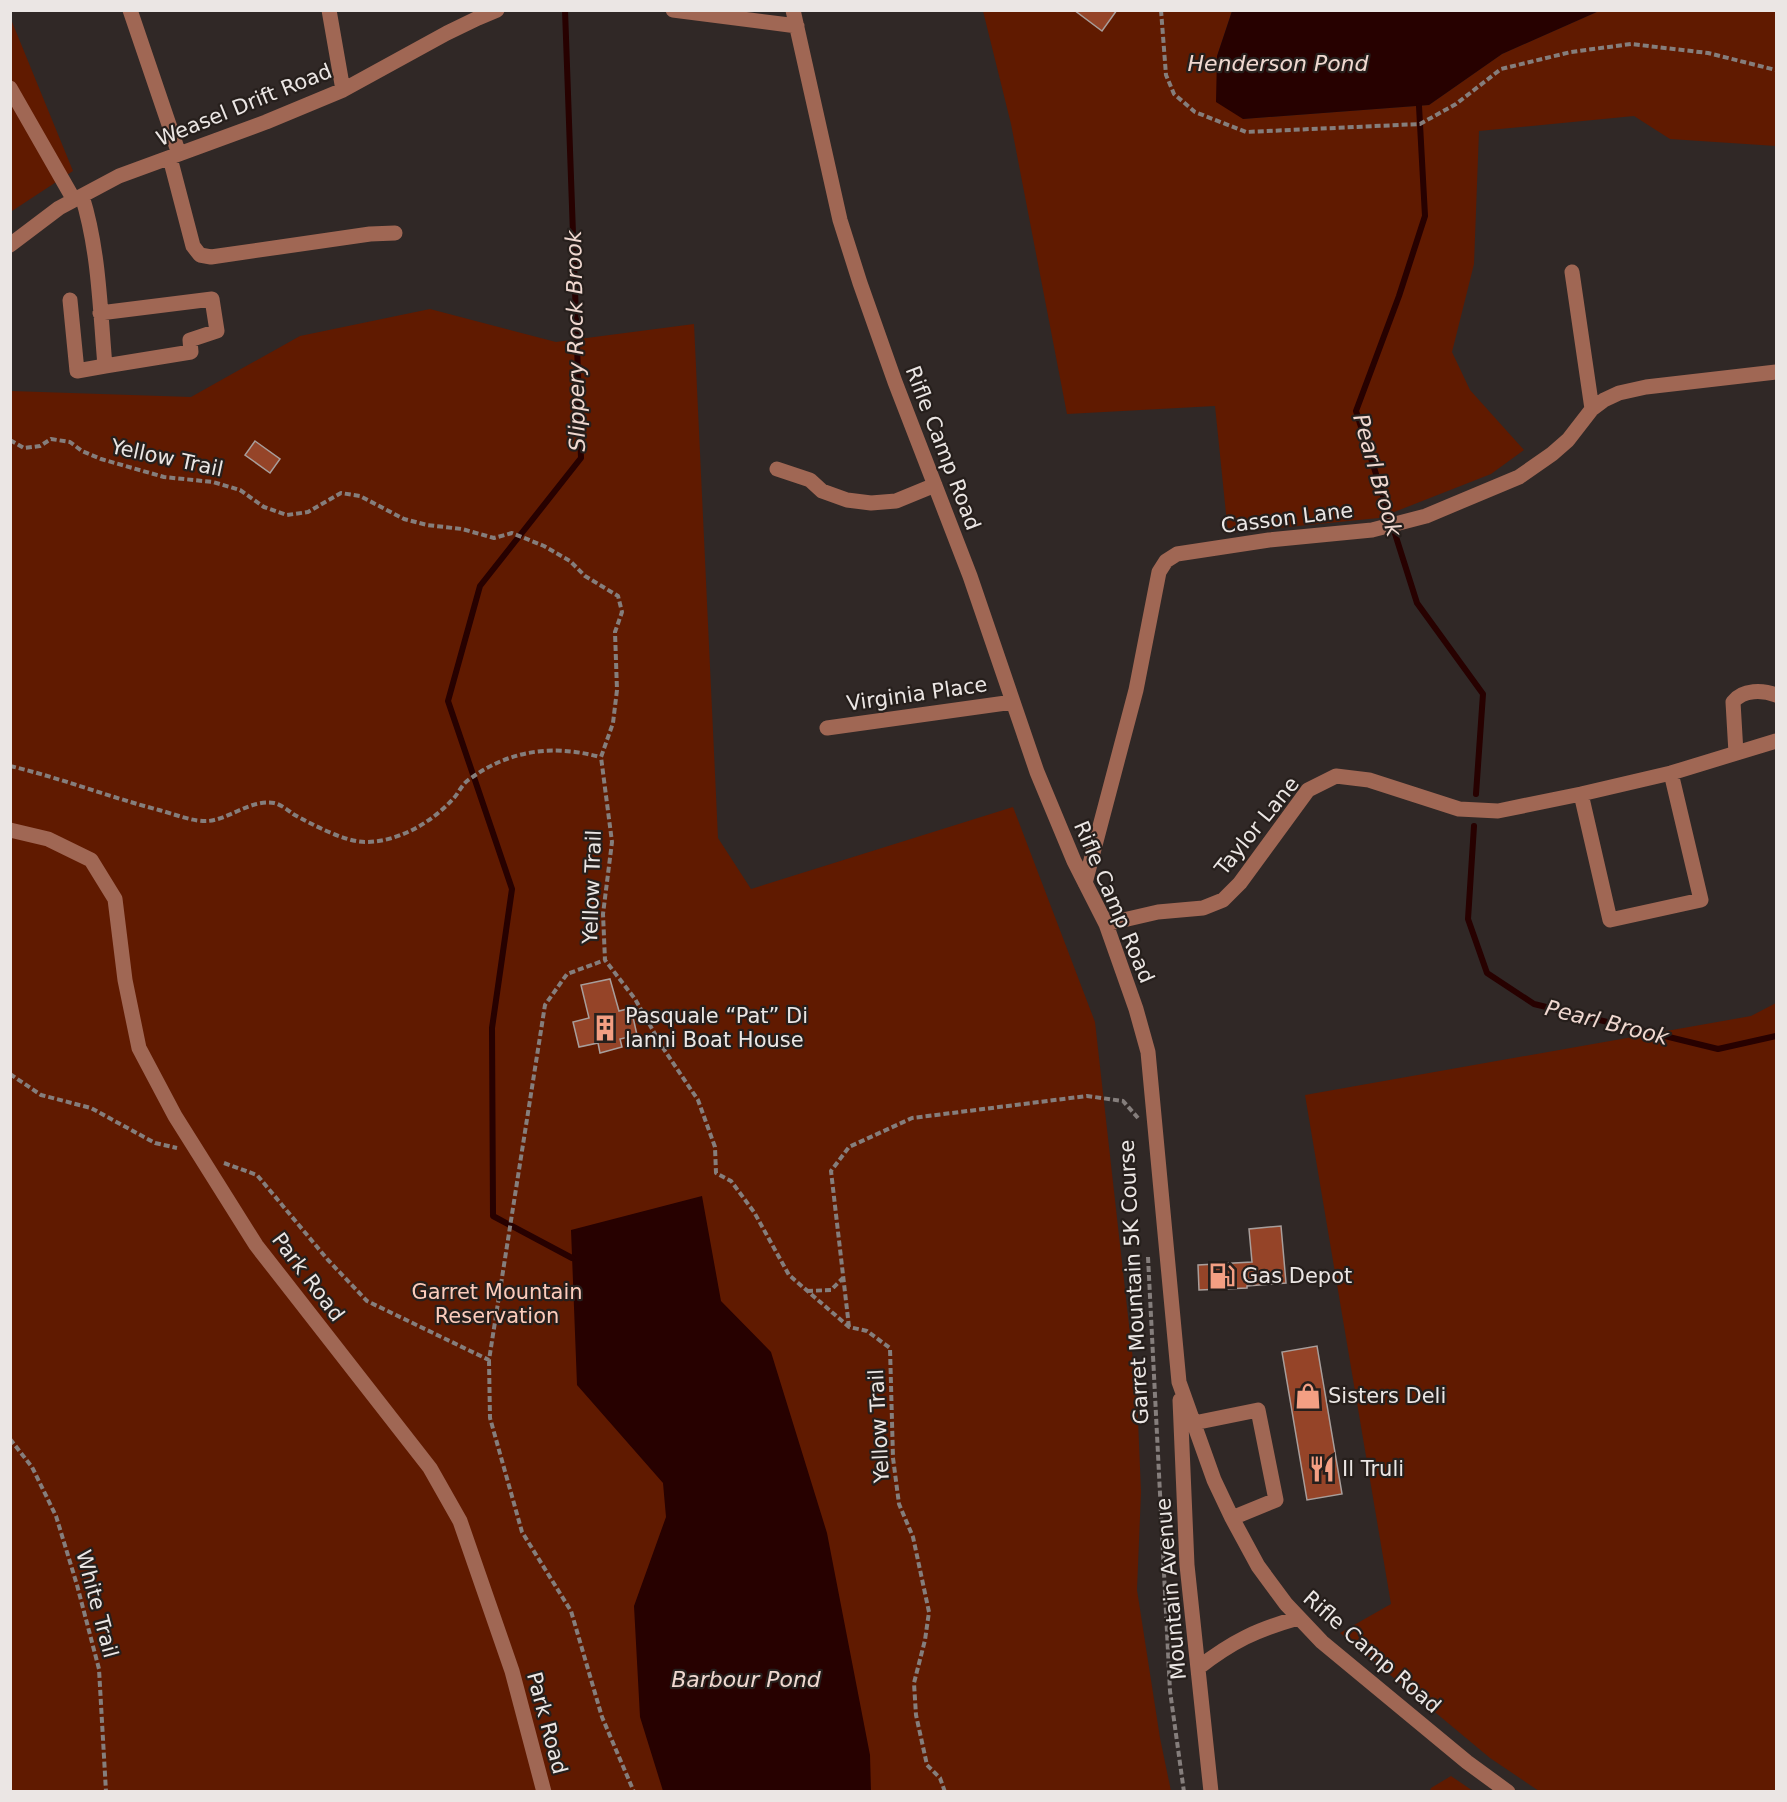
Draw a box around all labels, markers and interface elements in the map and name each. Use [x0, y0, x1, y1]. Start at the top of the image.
water label: Henderson Pond [1187, 51, 1370, 76]
street label: Weasel Drift Road [153, 59, 335, 151]
water label: Slippery Rock Brook [561, 229, 590, 452]
street label: Rifle Camp Road [901, 363, 985, 533]
water label: Pearl Brook [1348, 411, 1407, 540]
street label: Yellow Trail [108, 434, 225, 482]
street label: Casson Lane [1220, 498, 1354, 538]
street label: Virginia Place [845, 672, 989, 716]
street label: Taylor Lane [1209, 772, 1304, 881]
street label: Rifle Camp Road [1069, 817, 1159, 987]
street label: Yellow Trail [578, 829, 606, 946]
water label: Pearl Brook [1543, 995, 1672, 1050]
place label: Pasquale “Pat” Di lanni Boat House [625, 1004, 808, 1052]
building icon: Pasquale “Pat” Di lanni Boat House [590, 1013, 620, 1043]
street label: Garret Mountain 5K Course [1115, 1139, 1153, 1425]
street label: Park Road [267, 1228, 349, 1326]
fuel station icon: Gas Depot [1207, 1261, 1237, 1291]
place label: Gas Depot [1242, 1264, 1352, 1288]
park label: Garret Mountain Reservation [411, 1280, 583, 1328]
street label: Yellow Trail [864, 1368, 894, 1485]
shop icon: Sisters Deli [1293, 1381, 1323, 1411]
place label: Sisters Deli [1328, 1384, 1446, 1408]
restaurant icon: Il Truli [1307, 1454, 1337, 1484]
place label: Il Truli [1342, 1457, 1404, 1481]
street label: Mountain Avenue [1151, 1497, 1191, 1681]
street label: White Trail [71, 1547, 123, 1661]
street label: Rifle Camp Road [1298, 1586, 1446, 1718]
water label: Barbour Pond [671, 1667, 822, 1692]
street label: Park Road [522, 1669, 572, 1777]

